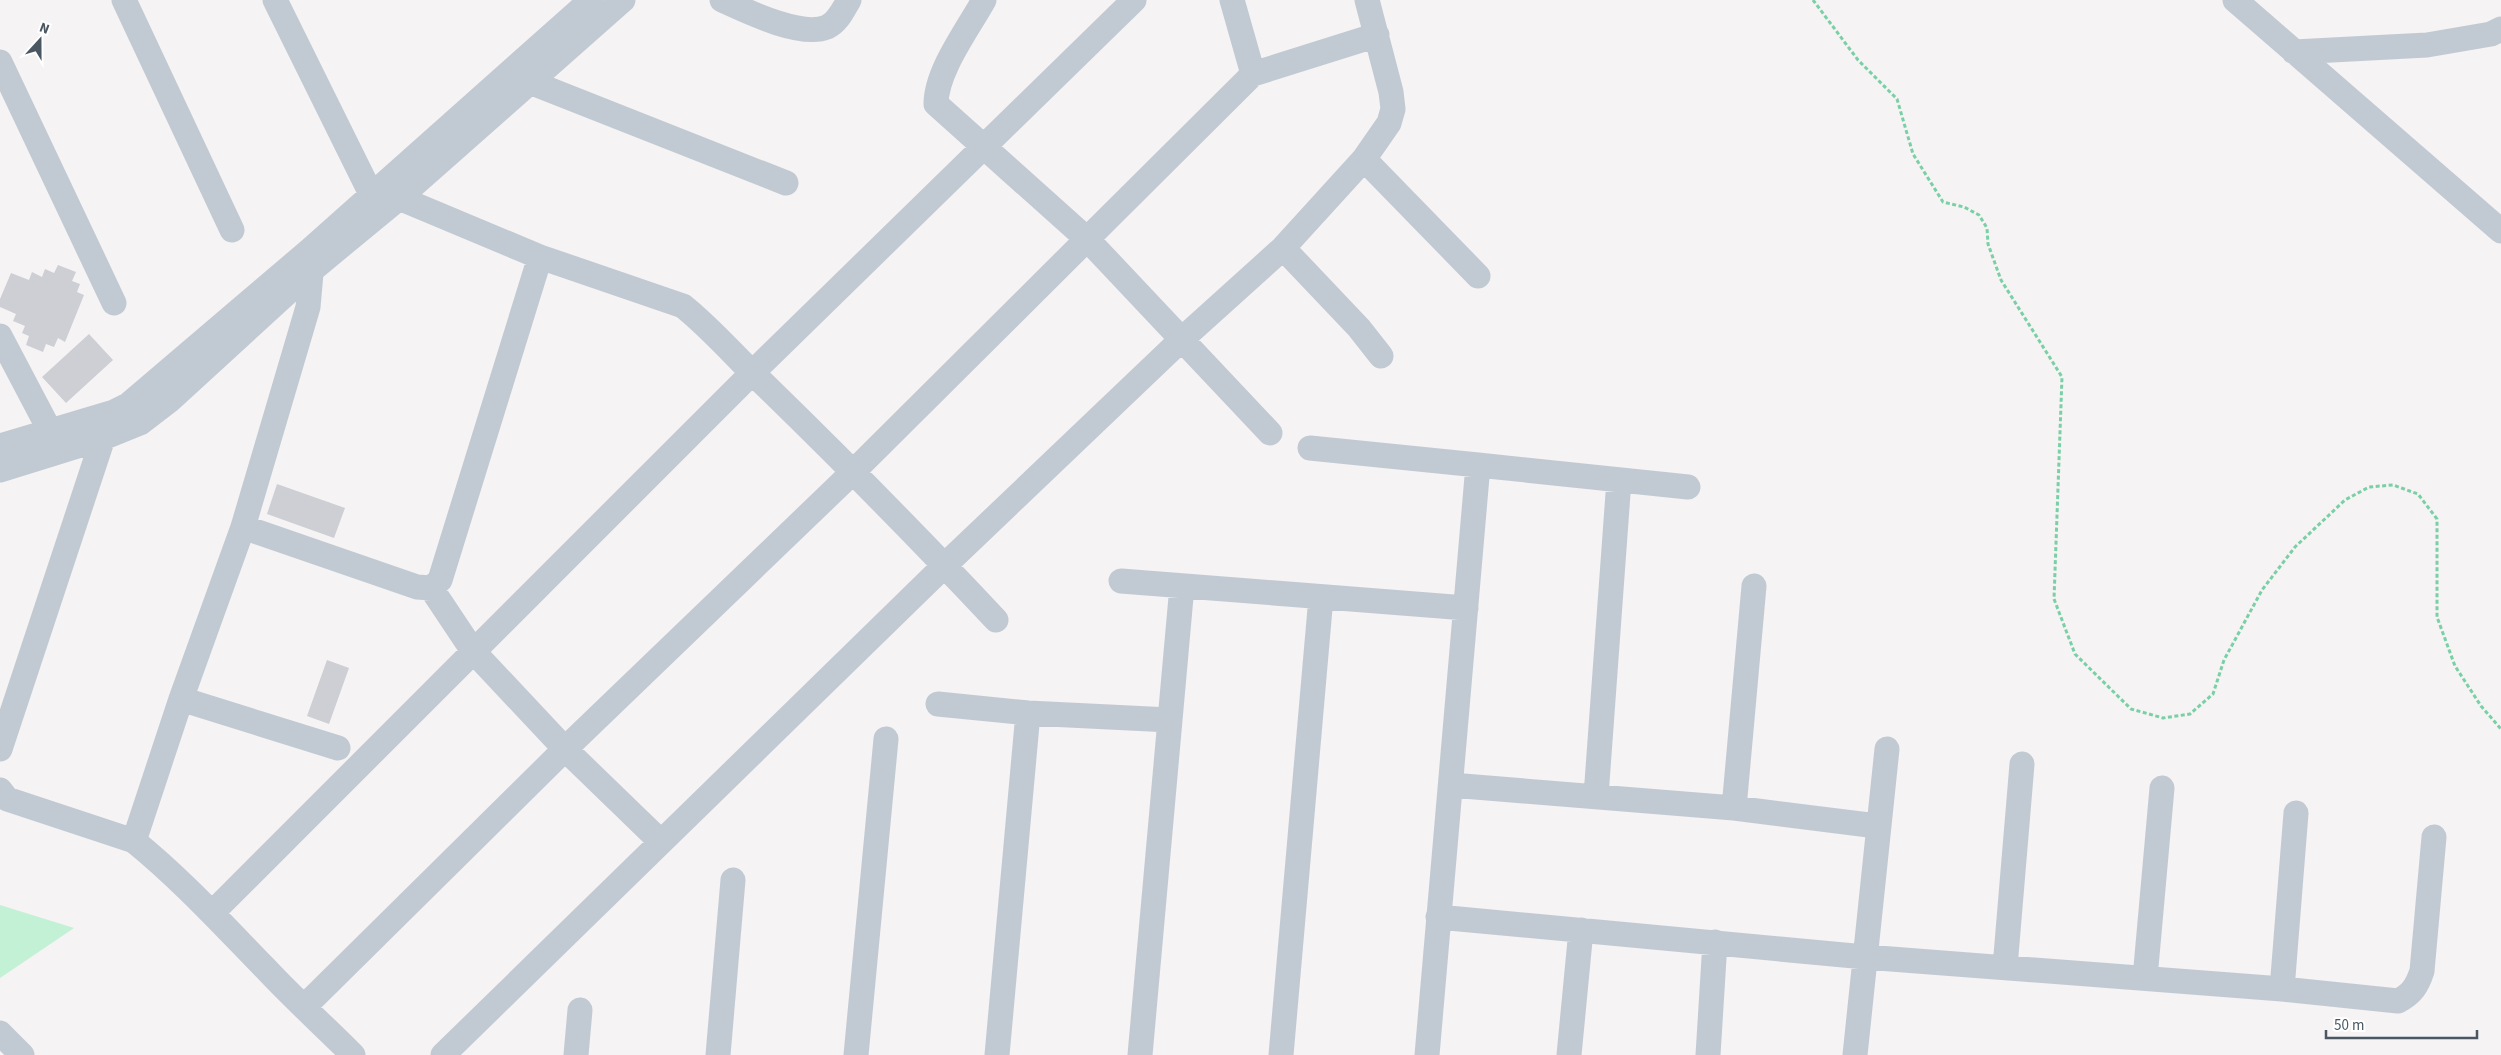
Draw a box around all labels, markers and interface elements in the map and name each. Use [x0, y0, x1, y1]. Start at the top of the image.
north arrow [15, 15, 65, 65]
text: N [36, 18, 52, 40]
scale bar [2326, 1008, 2477, 1040]
text: 50 m [2334, 1015, 2364, 1036]

